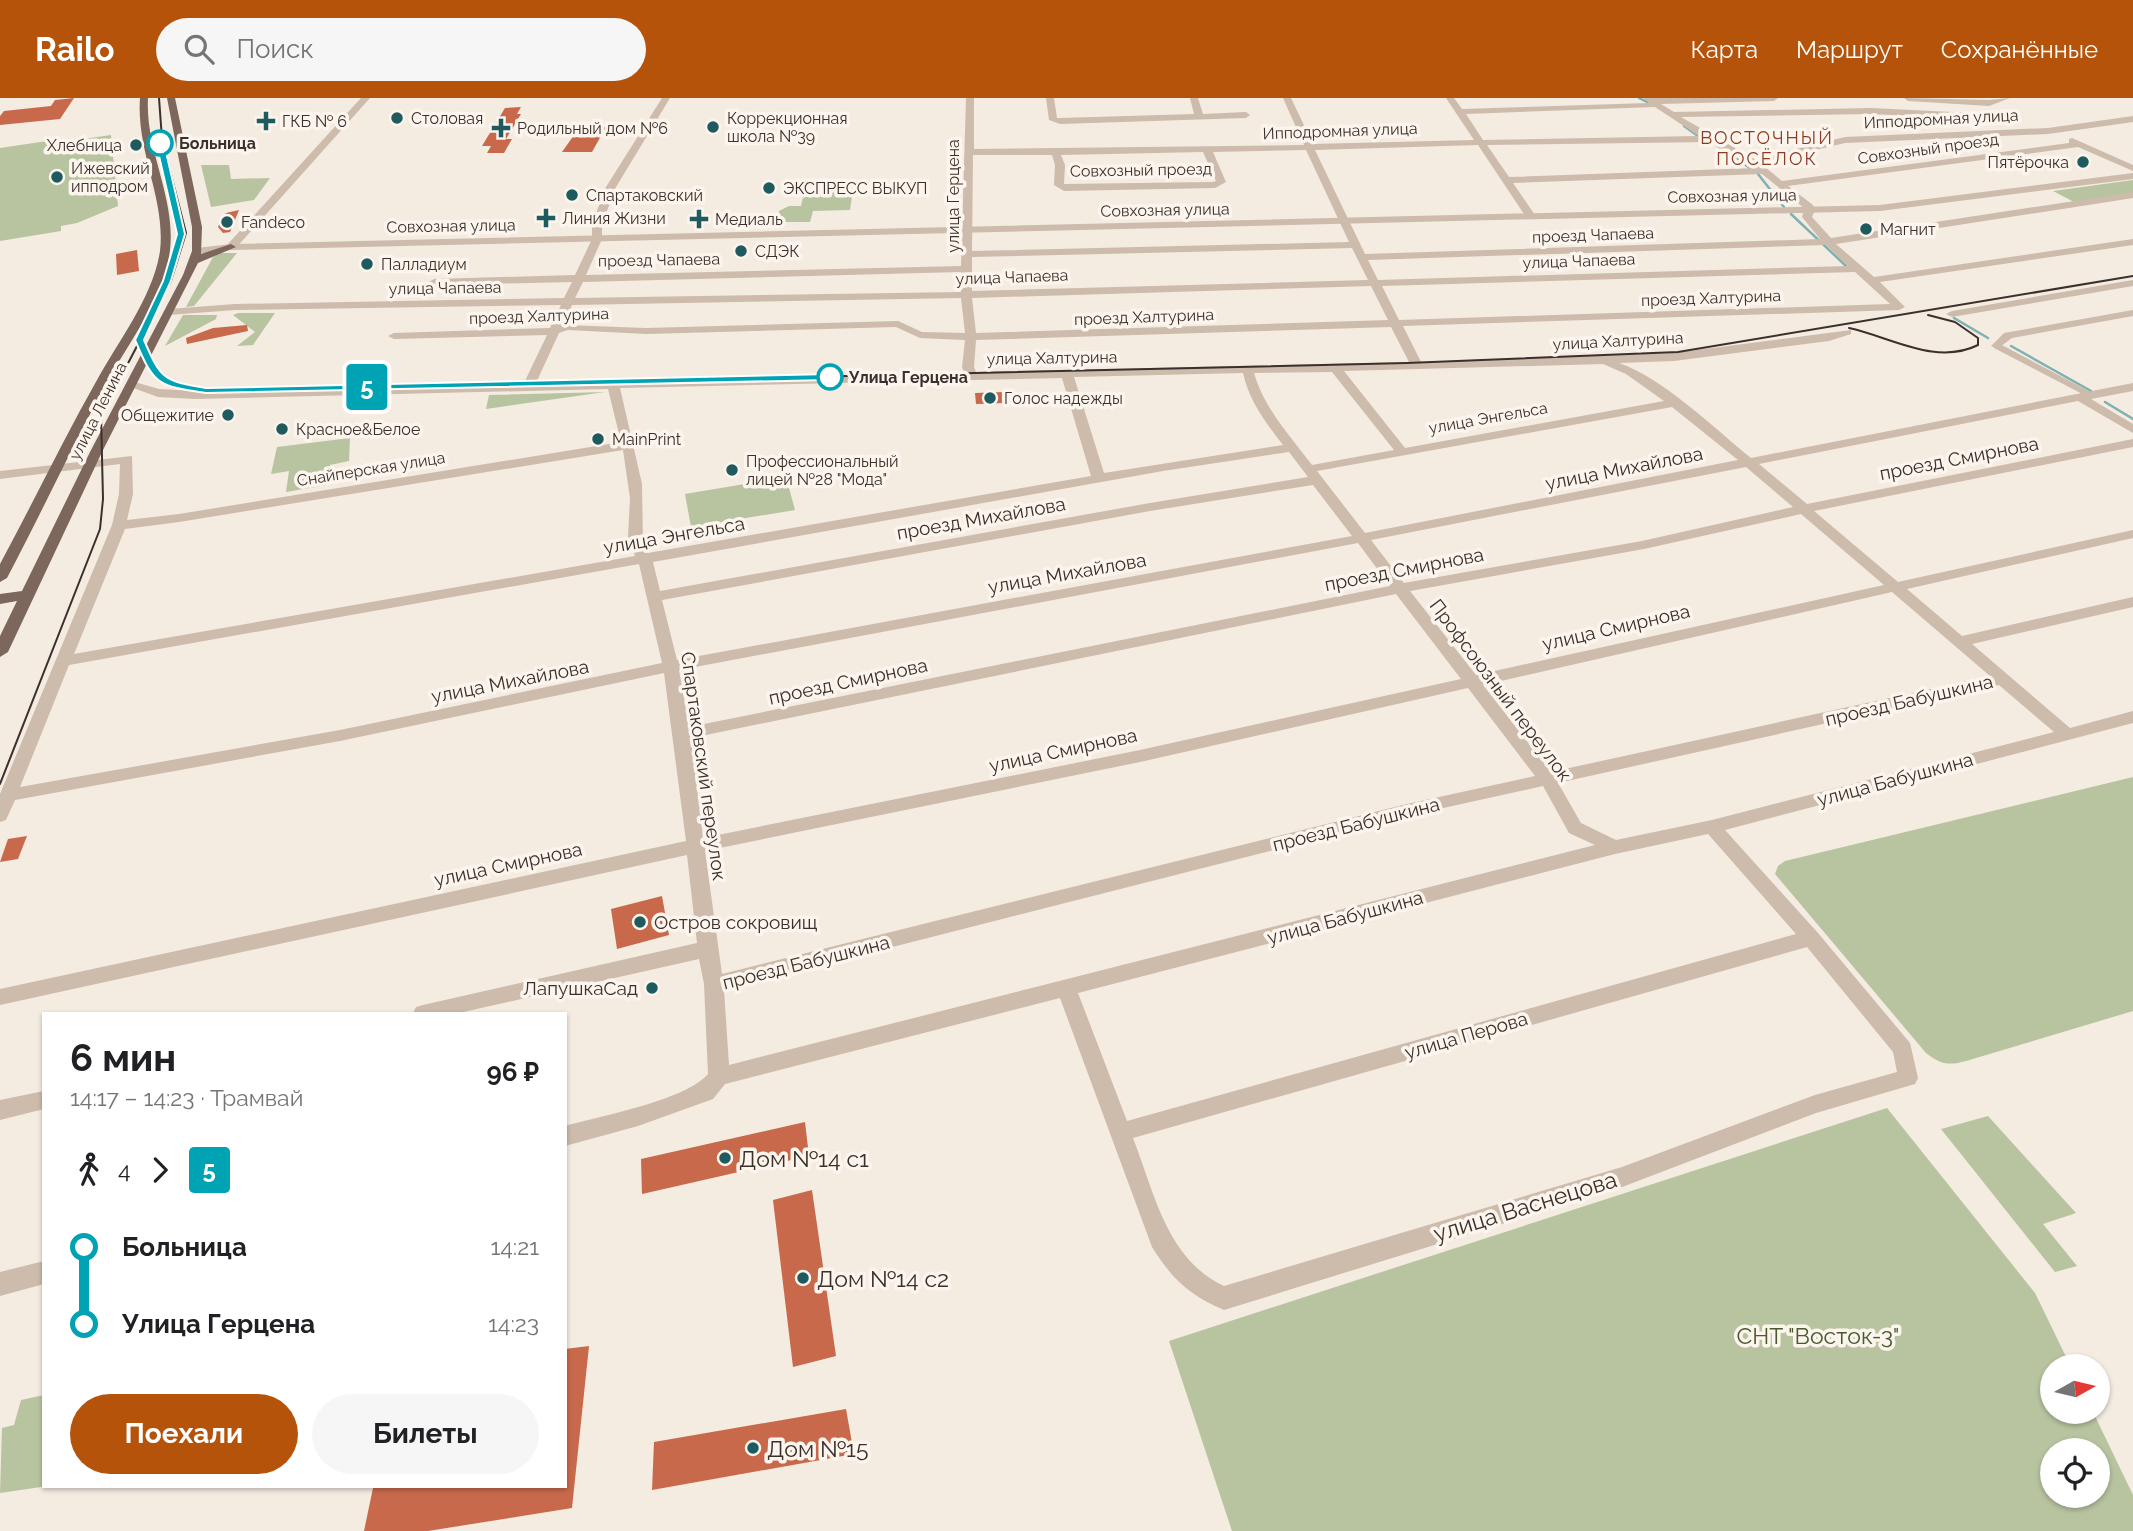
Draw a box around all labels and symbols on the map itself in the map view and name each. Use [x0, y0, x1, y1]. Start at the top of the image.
street label: Ипподромная улица [1863, 105, 2019, 133]
place label: Столовая [411, 109, 483, 128]
place label: Коррекционная школа №39 [727, 109, 848, 146]
marker: Столовая [389, 110, 405, 126]
marker: ГКБ № 6 [256, 111, 276, 131]
place label: ГКБ № 6 [282, 112, 347, 131]
marker: Родильный дом №6 [491, 118, 511, 138]
place label: Родильный дом №6 [517, 119, 668, 138]
marker: Коррекционная школа №39 [705, 119, 721, 135]
street label: Ипподромная улица [1262, 119, 1418, 143]
district label: ВОСТОЧНЫЙ ПОСЁЛОК [1700, 127, 1834, 169]
marker: Больница [147, 130, 173, 156]
street label: Совхозный проезд [1856, 130, 2000, 168]
place label: Больница [179, 134, 256, 153]
place label: Хлебница [47, 136, 122, 155]
marker: Хлебница [128, 137, 144, 153]
street label: улица Герцена [944, 139, 963, 253]
place label: Пятёрочка [1988, 153, 2069, 172]
marker: Пятёрочка [2075, 154, 2091, 170]
place label: Ижевский ипподром [71, 159, 150, 196]
street label: Совхозный проезд [1070, 159, 1212, 181]
marker: Ижевский ипподром [49, 169, 65, 185]
place label: ЭКСПРЕСС ВЫКУП [783, 179, 927, 198]
marker: ЭКСПРЕСС ВЫКУП [761, 180, 777, 196]
street label: Совхозная улица [1667, 185, 1797, 207]
place label: Спартаковский [586, 186, 703, 205]
marker: Спартаковский [564, 187, 580, 203]
street label: Совхозная улица [1100, 199, 1230, 221]
marker: Линия Жизни [536, 208, 556, 228]
place label: Линия Жизни [562, 209, 666, 228]
marker: Медиаль [689, 209, 709, 229]
place label: Медиаль [715, 210, 783, 229]
place label: Fandeco [241, 213, 305, 232]
marker: Fandeco [219, 214, 235, 230]
street label: Совхозная улица [386, 215, 516, 237]
place label: Магнит [1880, 220, 1936, 239]
marker: Магнит [1858, 221, 1874, 237]
street label: проезд Чапаева [1532, 223, 1654, 247]
place label: СДЭК [755, 242, 799, 261]
marker: СДЭК [733, 243, 749, 259]
street label: проезд Чапаева [598, 249, 720, 271]
street label: улица Чапаева [1522, 250, 1636, 272]
place label: Палладиум [381, 255, 467, 274]
marker: Палладиум [359, 256, 375, 272]
street label: улица Чапаева [955, 266, 1069, 288]
street label: улица Чапаева [388, 278, 502, 298]
street label: проезд Халтурина [1641, 286, 1781, 310]
street label: проезд Халтурина [469, 304, 609, 328]
street label: проезд Халтурина [1074, 305, 1214, 329]
street label: улица Халтурина [1552, 328, 1684, 354]
street label: улица Халтурина [986, 347, 1118, 369]
street label: улица Ленина [65, 359, 131, 463]
line badge: 5 [344, 364, 390, 410]
marker: Улица Герцена [817, 364, 843, 390]
place label: Улица Герцена [848, 368, 968, 387]
place label: Голос надежды [1004, 389, 1123, 408]
marker: Голос надежды [982, 390, 998, 406]
street label: улица Энгельса [1427, 398, 1549, 438]
place label: Общежитие [121, 406, 214, 425]
marker: Общежитие [220, 407, 236, 423]
place label: Красное&Белое [296, 420, 420, 439]
marker: Красное&Белое [274, 421, 290, 437]
place label: MainPrint [612, 430, 682, 449]
marker: MainPrint [590, 431, 606, 447]
street label: проезд Смирнова [1877, 432, 2041, 484]
street label: улица Михайлова [1543, 442, 1705, 494]
street label: Снайперская улица [295, 448, 447, 490]
place label: Профессиональный лицей №28 "Мода" [746, 452, 899, 489]
marker: Профессиональный лицей №28 "Мода" [724, 462, 740, 478]
street label: проезд Михайлова [895, 492, 1067, 544]
street label: улица Энгельса [602, 512, 746, 558]
street label: проезд Смирнова [1322, 543, 1486, 595]
street label: улица Михайлова [986, 548, 1148, 598]
street label: Профсоюзный переулок [1425, 595, 1577, 785]
street label: улица Смирнова [1540, 599, 1692, 655]
street label: Спартаковский переулок [677, 650, 731, 882]
street label: проезд Смирнова [767, 653, 929, 709]
street label: улица Михайлова [429, 655, 591, 707]
street label: проезд Бабушкина [1823, 670, 1995, 730]
street label: улица Смирнова [987, 724, 1139, 776]
street label: улица Бабушкина [1815, 748, 1975, 810]
street label: проезд Бабушкина [1270, 793, 1442, 855]
street label: улица Смирнова [432, 838, 584, 890]
street label: улица Бабушкина [1265, 886, 1425, 948]
place label: Остров сокровищ [654, 911, 818, 933]
marker: Остров сокровищ [632, 914, 648, 930]
street label: проезд Бабушкина [720, 931, 892, 993]
place label: ЛапушкаСад [523, 977, 638, 999]
marker: ЛапушкаСад [644, 980, 660, 996]
street label: улица Перова [1402, 1007, 1530, 1063]
place label: Дом №14 с1 [739, 1145, 869, 1172]
marker: Дом №14 с1 [717, 1150, 733, 1166]
street label: улица Васнецова [1430, 1165, 1620, 1247]
place label: Дом №14 с2 [817, 1265, 949, 1292]
marker: Дом №14 с2 [795, 1270, 811, 1286]
park label: СНТ "Восток-3" [1736, 1322, 1900, 1349]
north arrow [2040, 1354, 2110, 1424]
place label: Дом №15 [767, 1435, 869, 1462]
marker: Дом №15 [745, 1440, 761, 1456]

